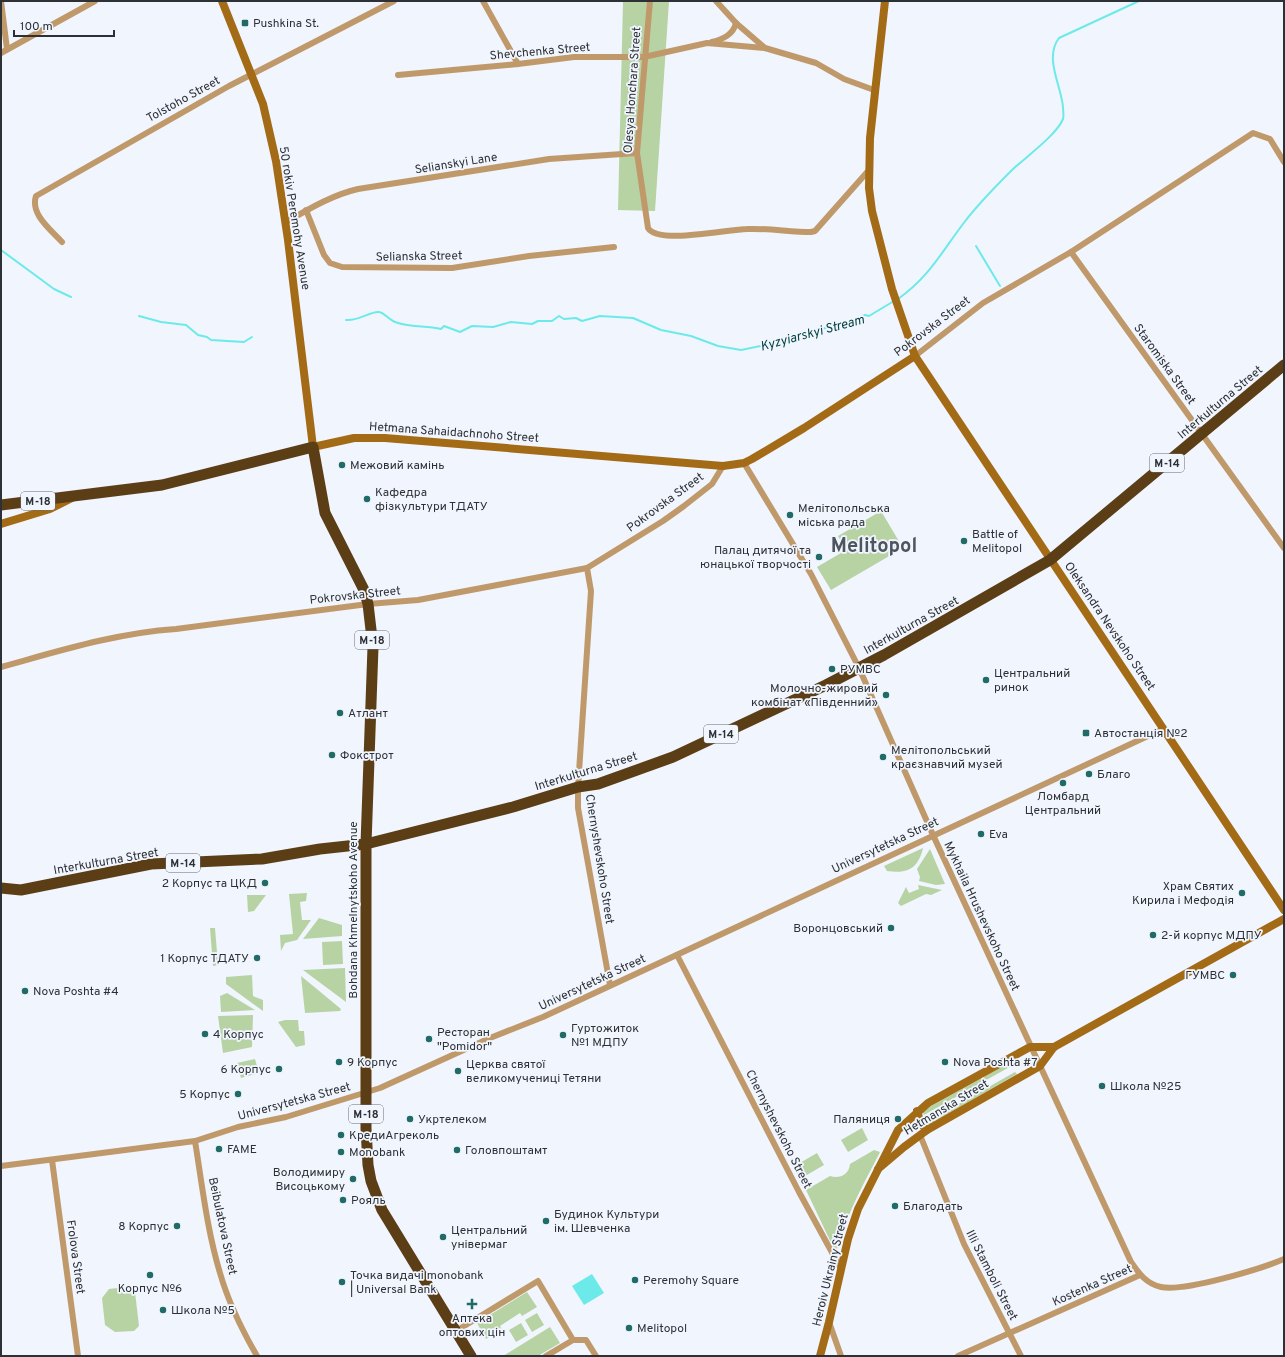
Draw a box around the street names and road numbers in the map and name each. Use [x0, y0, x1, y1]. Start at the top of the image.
street label: Olesya Honchara Street [621, 26, 645, 154]
street label: Shevchenka Street [489, 40, 591, 64]
street label: Tolstoho Street [144, 73, 223, 127]
street label: 50 rokiv Peremohy Avenue [275, 145, 313, 291]
street label: Selianskyi Lane [414, 150, 499, 178]
street label: Selianska Street [376, 248, 463, 266]
street label: Pokrovska Street [891, 293, 974, 361]
street label: Staromiska Street [1129, 321, 1199, 408]
street label: Interkulturna Street [1175, 362, 1267, 443]
street label: Hetmana Sahaidachnoho Street [368, 419, 539, 447]
road number: М-14 [1150, 454, 1184, 472]
street label: Pokrovska Street [624, 469, 707, 536]
road number: М-18 [21, 492, 55, 510]
street label: Oleksandra Nevskoho Street [1060, 559, 1158, 694]
street label: Pokrovska Street [309, 583, 401, 609]
street label: Interkulturna Street [861, 593, 962, 659]
road number: М-18 [355, 631, 389, 649]
road number: М-14 [704, 725, 738, 743]
street label: Interkulturna Street [533, 749, 639, 795]
street label: Chernyshevskoho Street [581, 793, 617, 925]
street label: Universytetska Street [829, 814, 941, 878]
street label: Bohdana Khmelnytskoho Avenue [346, 821, 362, 999]
street label: Mykhaila Hrushevskoho Street [939, 839, 1023, 994]
street label: Interkulturna Street [52, 845, 160, 879]
road number: М-14 [166, 854, 200, 872]
street label: Universytetska Street [536, 951, 648, 1015]
street label: Chernyshevskoho Street [741, 1067, 815, 1192]
street label: Hetmanska Street [901, 1076, 992, 1139]
street label: Universytetska Street [236, 1079, 352, 1125]
road number: М-18 [349, 1105, 383, 1123]
street label: Beibulatova Street [204, 1176, 240, 1276]
street label: Heroiv Ukrainy Street [809, 1212, 853, 1328]
street label: Frolova Street [62, 1219, 88, 1295]
street label: Illi Stamboli Street [961, 1228, 1021, 1323]
street label: Kostenka Street [1050, 1261, 1135, 1311]

